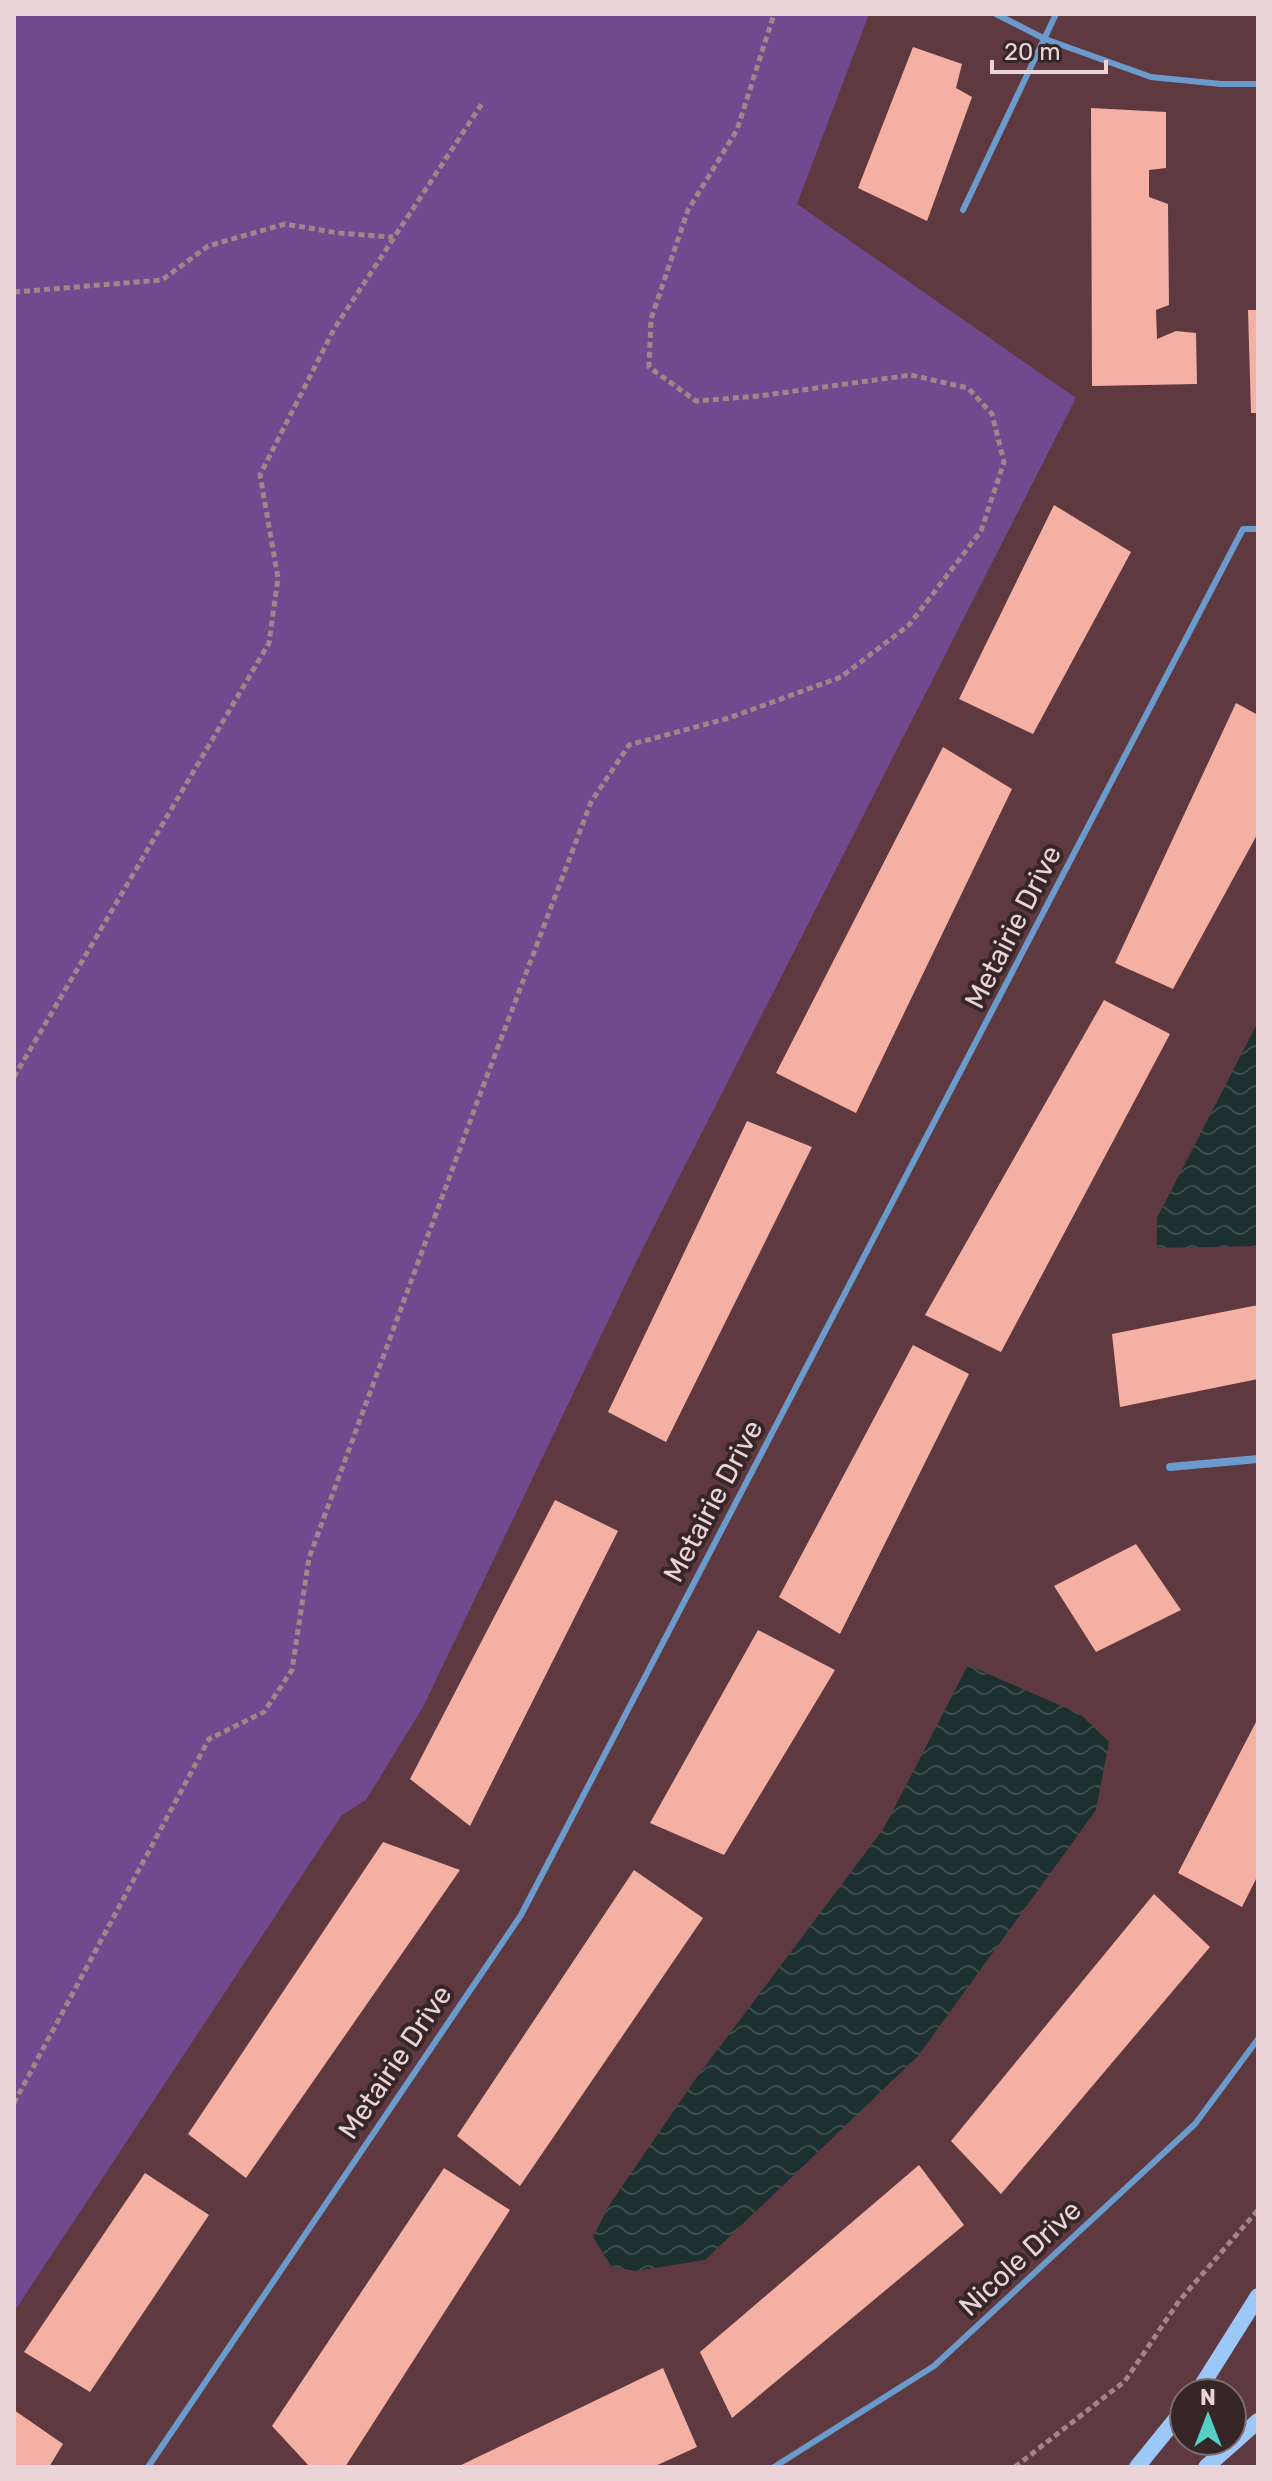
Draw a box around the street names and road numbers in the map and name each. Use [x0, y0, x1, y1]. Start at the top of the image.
street label: Metairie Drive [958, 840, 1068, 1014]
street label: Metairie Drive [657, 1415, 769, 1587]
street label: Metairie Drive [331, 1979, 459, 2145]
street label: Nicole Drive [952, 2193, 1088, 2323]

